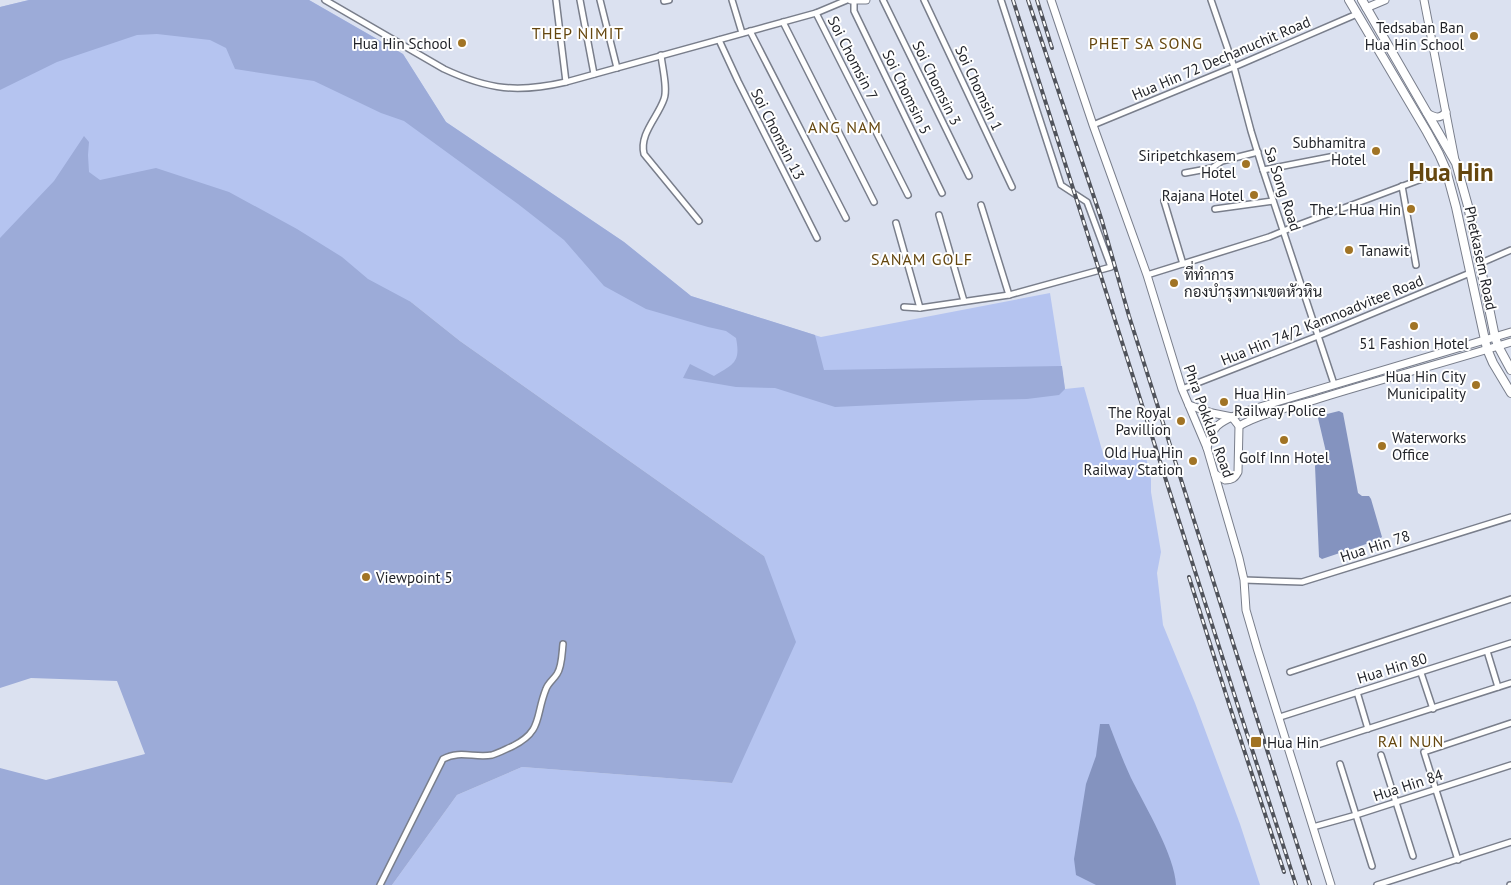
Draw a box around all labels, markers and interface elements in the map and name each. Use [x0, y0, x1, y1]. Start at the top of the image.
street label: Hua Hin 72 Dechanuchit Road [1129, 12, 1313, 104]
street label: Soi Chomsin 7 [824, 13, 882, 103]
place label: Tedsaban Ban Hua Hin School [1365, 18, 1465, 54]
district label: THEP NIMIT [532, 23, 624, 43]
marker: Tedsaban Ban Hua Hin School [1468, 30, 1480, 42]
district label: PHET SA SONG [1089, 33, 1203, 53]
place label: Hua Hin School [353, 34, 453, 53]
marker: Hua Hin School [456, 37, 468, 49]
street label: Soi Chomsin 3 [908, 38, 966, 128]
street label: Soi Chomsin 1 [951, 42, 1007, 134]
street label: Soi Chomsin 5 [878, 47, 936, 137]
street label: Soi Chomsin 13 [747, 85, 809, 183]
district label: ANG NAM [808, 117, 882, 137]
place label: Subhamitra Hotel [1292, 133, 1367, 169]
street label: Sa Song Road [1260, 144, 1306, 234]
marker: Subhamitra Hotel [1370, 145, 1382, 157]
place label: Siripetchkasem Hotel [1139, 146, 1237, 182]
district label: Hua Hin [1408, 156, 1494, 188]
marker: Siripetchkasem Hotel [1240, 158, 1252, 170]
place label: Rajana Hotel [1162, 186, 1245, 205]
marker: Rajana Hotel [1248, 189, 1260, 201]
place label: The L Hua Hin [1310, 200, 1401, 219]
marker: The L Hua Hin [1405, 203, 1417, 215]
street label: Phetkasem Road [1461, 204, 1501, 312]
place label: Tanawit [1359, 241, 1409, 260]
marker: Tanawit [1343, 244, 1355, 256]
district label: SANAM GOLF [871, 249, 973, 269]
place label: ที่ทำการ กองบำรุงทางเขตหัวหิน [1184, 260, 1322, 303]
street label: Hua Hin 74/2 Kamnoadvitee Road [1218, 271, 1426, 369]
marker: ที่ทำการ กองบำรุงทางเขตหัวหิน [1168, 277, 1180, 289]
marker: 51 Fashion Hotel [1408, 320, 1420, 332]
place label: 51 Fashion Hotel [1359, 334, 1469, 353]
street label: Phra Pokklao Road [1180, 362, 1238, 480]
place label: Hua Hin City Municipality [1385, 367, 1466, 403]
marker: Hua Hin City Municipality [1470, 379, 1482, 391]
place label: Hua Hin Railway Police [1234, 384, 1326, 420]
marker: Hua Hin Railway Police [1218, 396, 1230, 408]
place label: The Royal Pavillion [1108, 403, 1172, 439]
marker: The Royal Pavillion [1175, 415, 1187, 427]
place label: Waterworks Office [1392, 428, 1466, 464]
marker: Golf Inn Hotel [1278, 434, 1290, 446]
marker: Waterworks Office [1376, 440, 1388, 452]
place label: Old Hua Hin Railway Station [1084, 443, 1183, 479]
place label: Golf Inn Hotel [1239, 448, 1330, 467]
marker: Old Hua Hin Railway Station [1187, 455, 1199, 467]
street label: Hua Hin 78 [1338, 526, 1412, 566]
place label: Viewpoint 5 [375, 568, 453, 587]
marker: Viewpoint 5 [360, 571, 372, 583]
street label: Hua Hin 80 [1355, 648, 1429, 688]
district label: RAI NUN [1378, 731, 1444, 751]
place label: Hua Hin [1267, 733, 1319, 752]
marker: Hua Hin [1249, 735, 1263, 749]
street label: Hua Hin 84 [1371, 765, 1445, 805]

